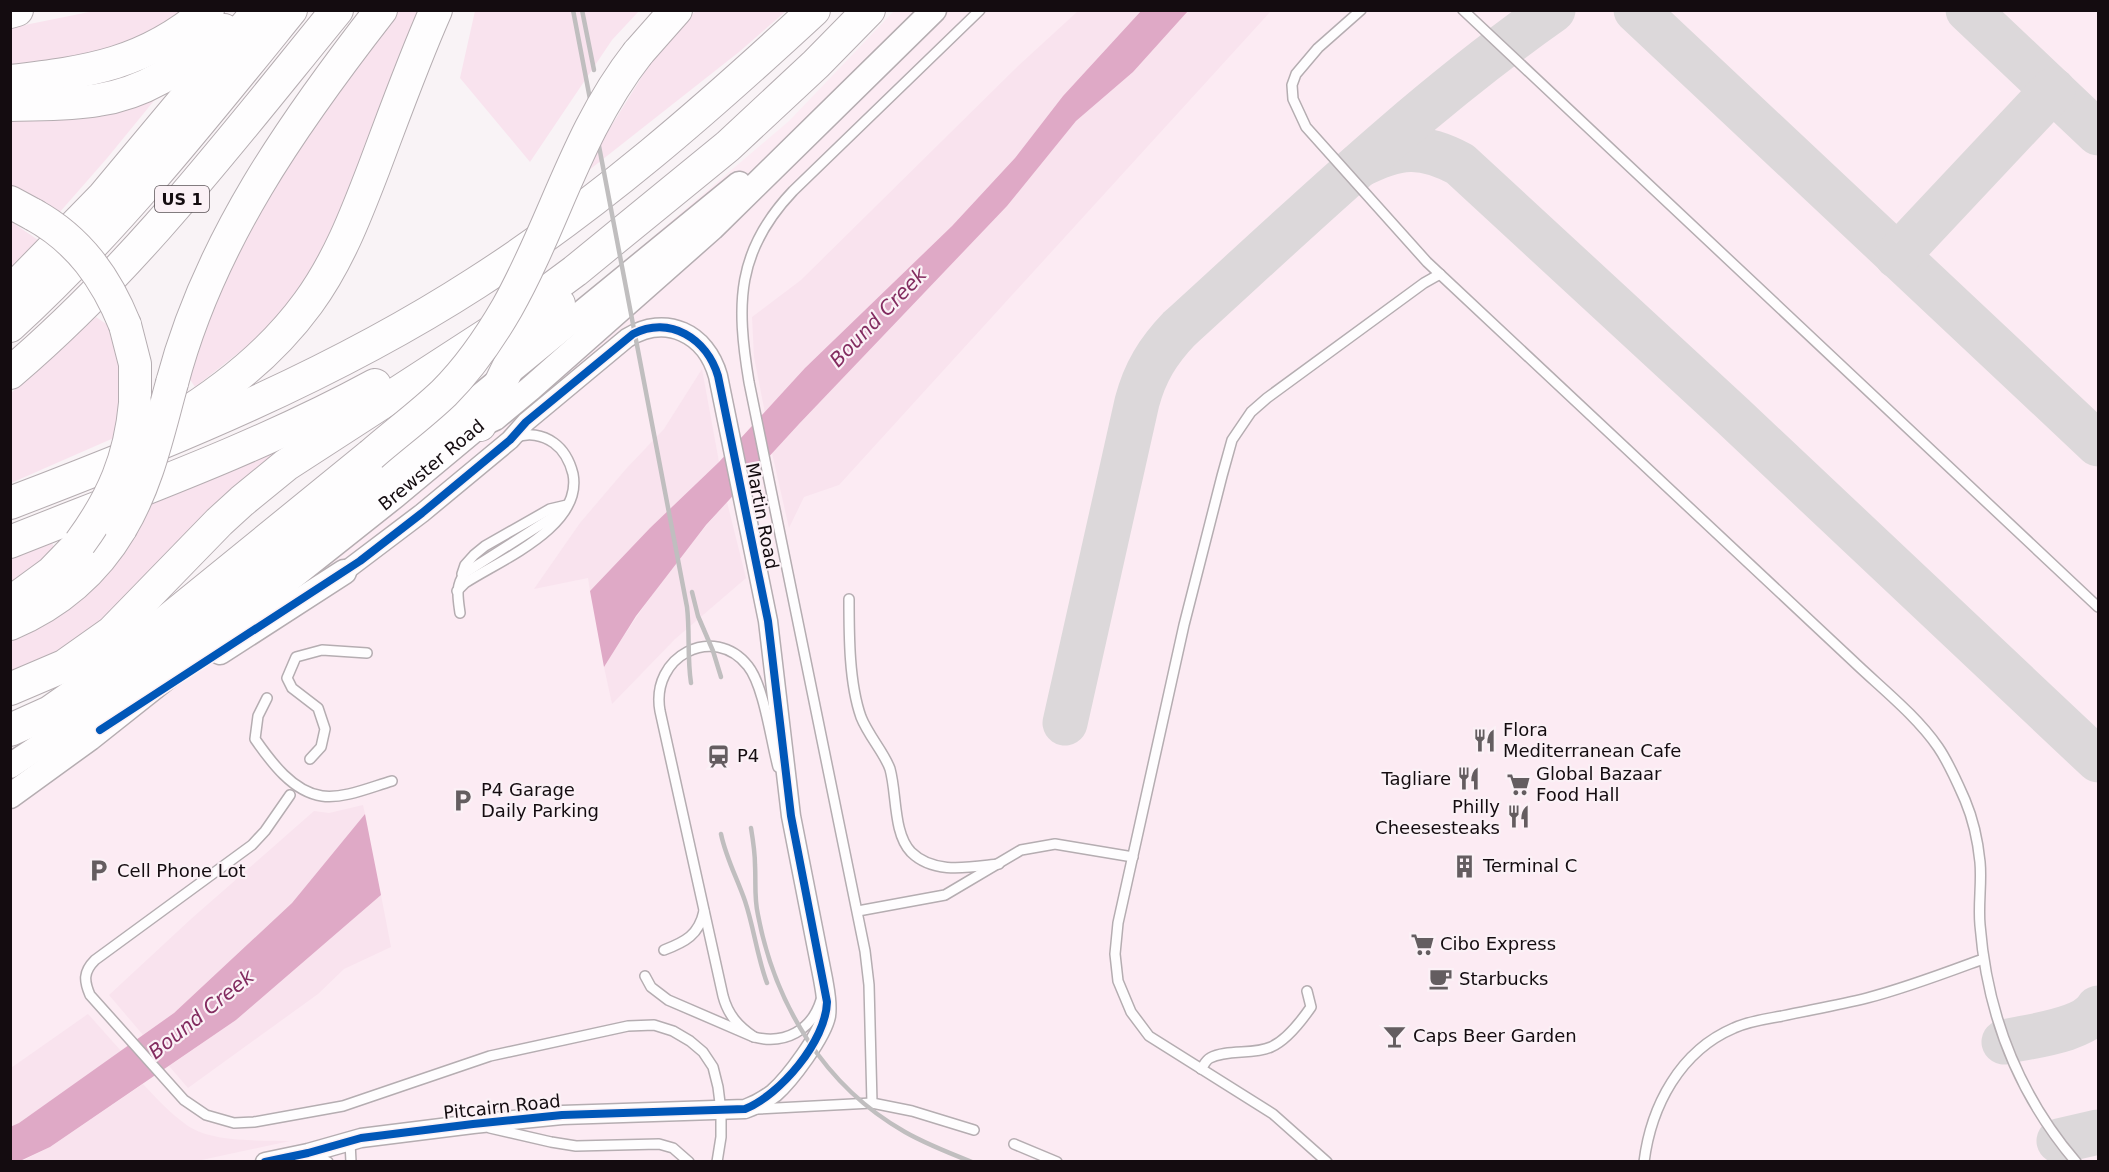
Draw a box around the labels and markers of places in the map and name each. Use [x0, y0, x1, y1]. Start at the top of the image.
place label: Flora Mediterranean Cafe [1503, 719, 1681, 761]
restaurant icon: Flora Mediterranean Cafe [1472, 727, 1498, 753]
station icon: P4 [706, 743, 732, 769]
place label: P4 [737, 745, 759, 766]
place label: Global Bazaar Food Hall [1536, 763, 1662, 805]
restaurant icon: Tagliare [1456, 766, 1482, 792]
place label: Tagliare [1380, 768, 1451, 789]
supermarket icon: Global Bazaar Food Hall [1505, 771, 1531, 797]
place label: P4 Garage Daily Parking [481, 779, 599, 821]
parking icon: P4 Garage Daily Parking [450, 787, 476, 813]
place label: Philly Cheesesteaks [1375, 796, 1500, 838]
restaurant icon: Philly Cheesesteaks [1505, 804, 1531, 830]
building icon: Terminal C [1452, 853, 1478, 879]
place label: Terminal C [1482, 855, 1577, 876]
parking icon: Cell Phone Lot [86, 858, 112, 884]
place label: Cell Phone Lot [117, 860, 246, 881]
supermarket icon: Cibo Express [1409, 931, 1435, 957]
place label: Cibo Express [1440, 933, 1556, 954]
cafe icon: Starbucks [1428, 966, 1454, 992]
place label: Starbucks [1459, 968, 1548, 989]
bar icon: Caps Beer Garden [1382, 1023, 1408, 1049]
place label: Caps Beer Garden [1413, 1025, 1577, 1046]

